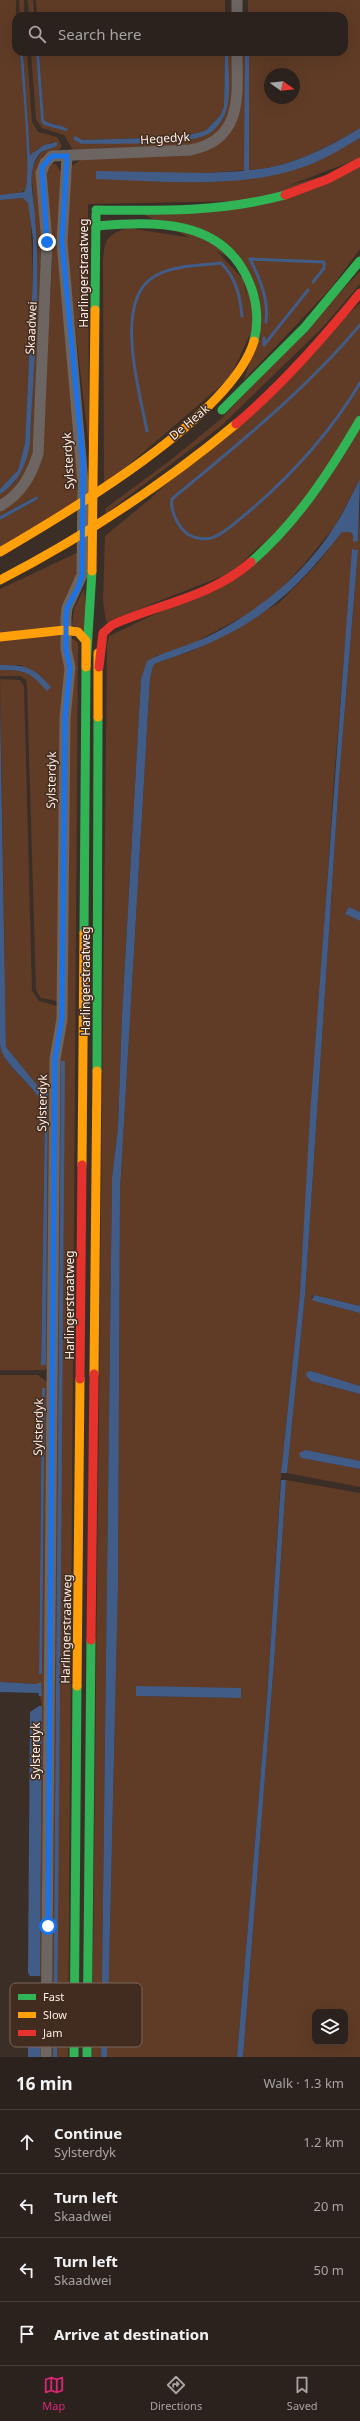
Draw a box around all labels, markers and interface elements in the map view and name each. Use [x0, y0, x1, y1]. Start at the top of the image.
search box [12, 12, 348, 56]
icon: search [26, 23, 48, 45]
text: Search here [58, 24, 141, 44]
north arrow [264, 68, 300, 104]
street label: Hegedyk [140, 128, 191, 148]
street label: Harlingerstraatweg [75, 218, 92, 328]
route end [38, 233, 56, 251]
street label: Skaadwei [21, 301, 41, 355]
street label: De Heak [165, 400, 213, 444]
street label: Sylsterdyk [58, 431, 78, 490]
street label: Sylsterdyk [42, 751, 60, 809]
street label: Harlingerstraatweg [77, 926, 94, 1036]
street label: Sylsterdyk [33, 1074, 51, 1132]
street label: Harlingerstraatweg [61, 1250, 78, 1360]
street label: Sylsterdyk [29, 1398, 47, 1456]
street label: Harlingerstraatweg [57, 1574, 75, 1684]
street label: Sylsterdyk [27, 1722, 44, 1780]
route start [39, 1917, 57, 1935]
legend [10, 1983, 142, 2047]
text: Fast [43, 1989, 64, 2004]
text: Slow [43, 2007, 67, 2022]
map controls [312, 2009, 348, 2045]
button: layers [312, 2009, 348, 2045]
text: Jam [42, 2025, 62, 2040]
text: 16 min [16, 2072, 73, 2095]
text: Walk · 1.3 km [264, 2074, 344, 2092]
text: Continue [54, 2123, 122, 2143]
icon: ahead [16, 2131, 38, 2153]
text: 1.2 km [303, 2133, 344, 2151]
text: Sylsterdyk [54, 2143, 116, 2161]
text: Turn left [54, 2187, 118, 2207]
icon: left [16, 2195, 38, 2217]
text: 20 m [314, 2197, 344, 2215]
text: Skaadwei [54, 2207, 112, 2225]
text: Turn left [54, 2251, 118, 2271]
icon: left [16, 2259, 38, 2281]
text: 50 m [314, 2261, 344, 2279]
text: Skaadwei [54, 2271, 112, 2289]
icon: arrive [16, 2323, 38, 2345]
text: Arrive at destination [54, 2324, 209, 2344]
tab: Map [42, 2374, 65, 2413]
tab: Directions [150, 2374, 202, 2413]
tab: Saved [287, 2374, 318, 2413]

